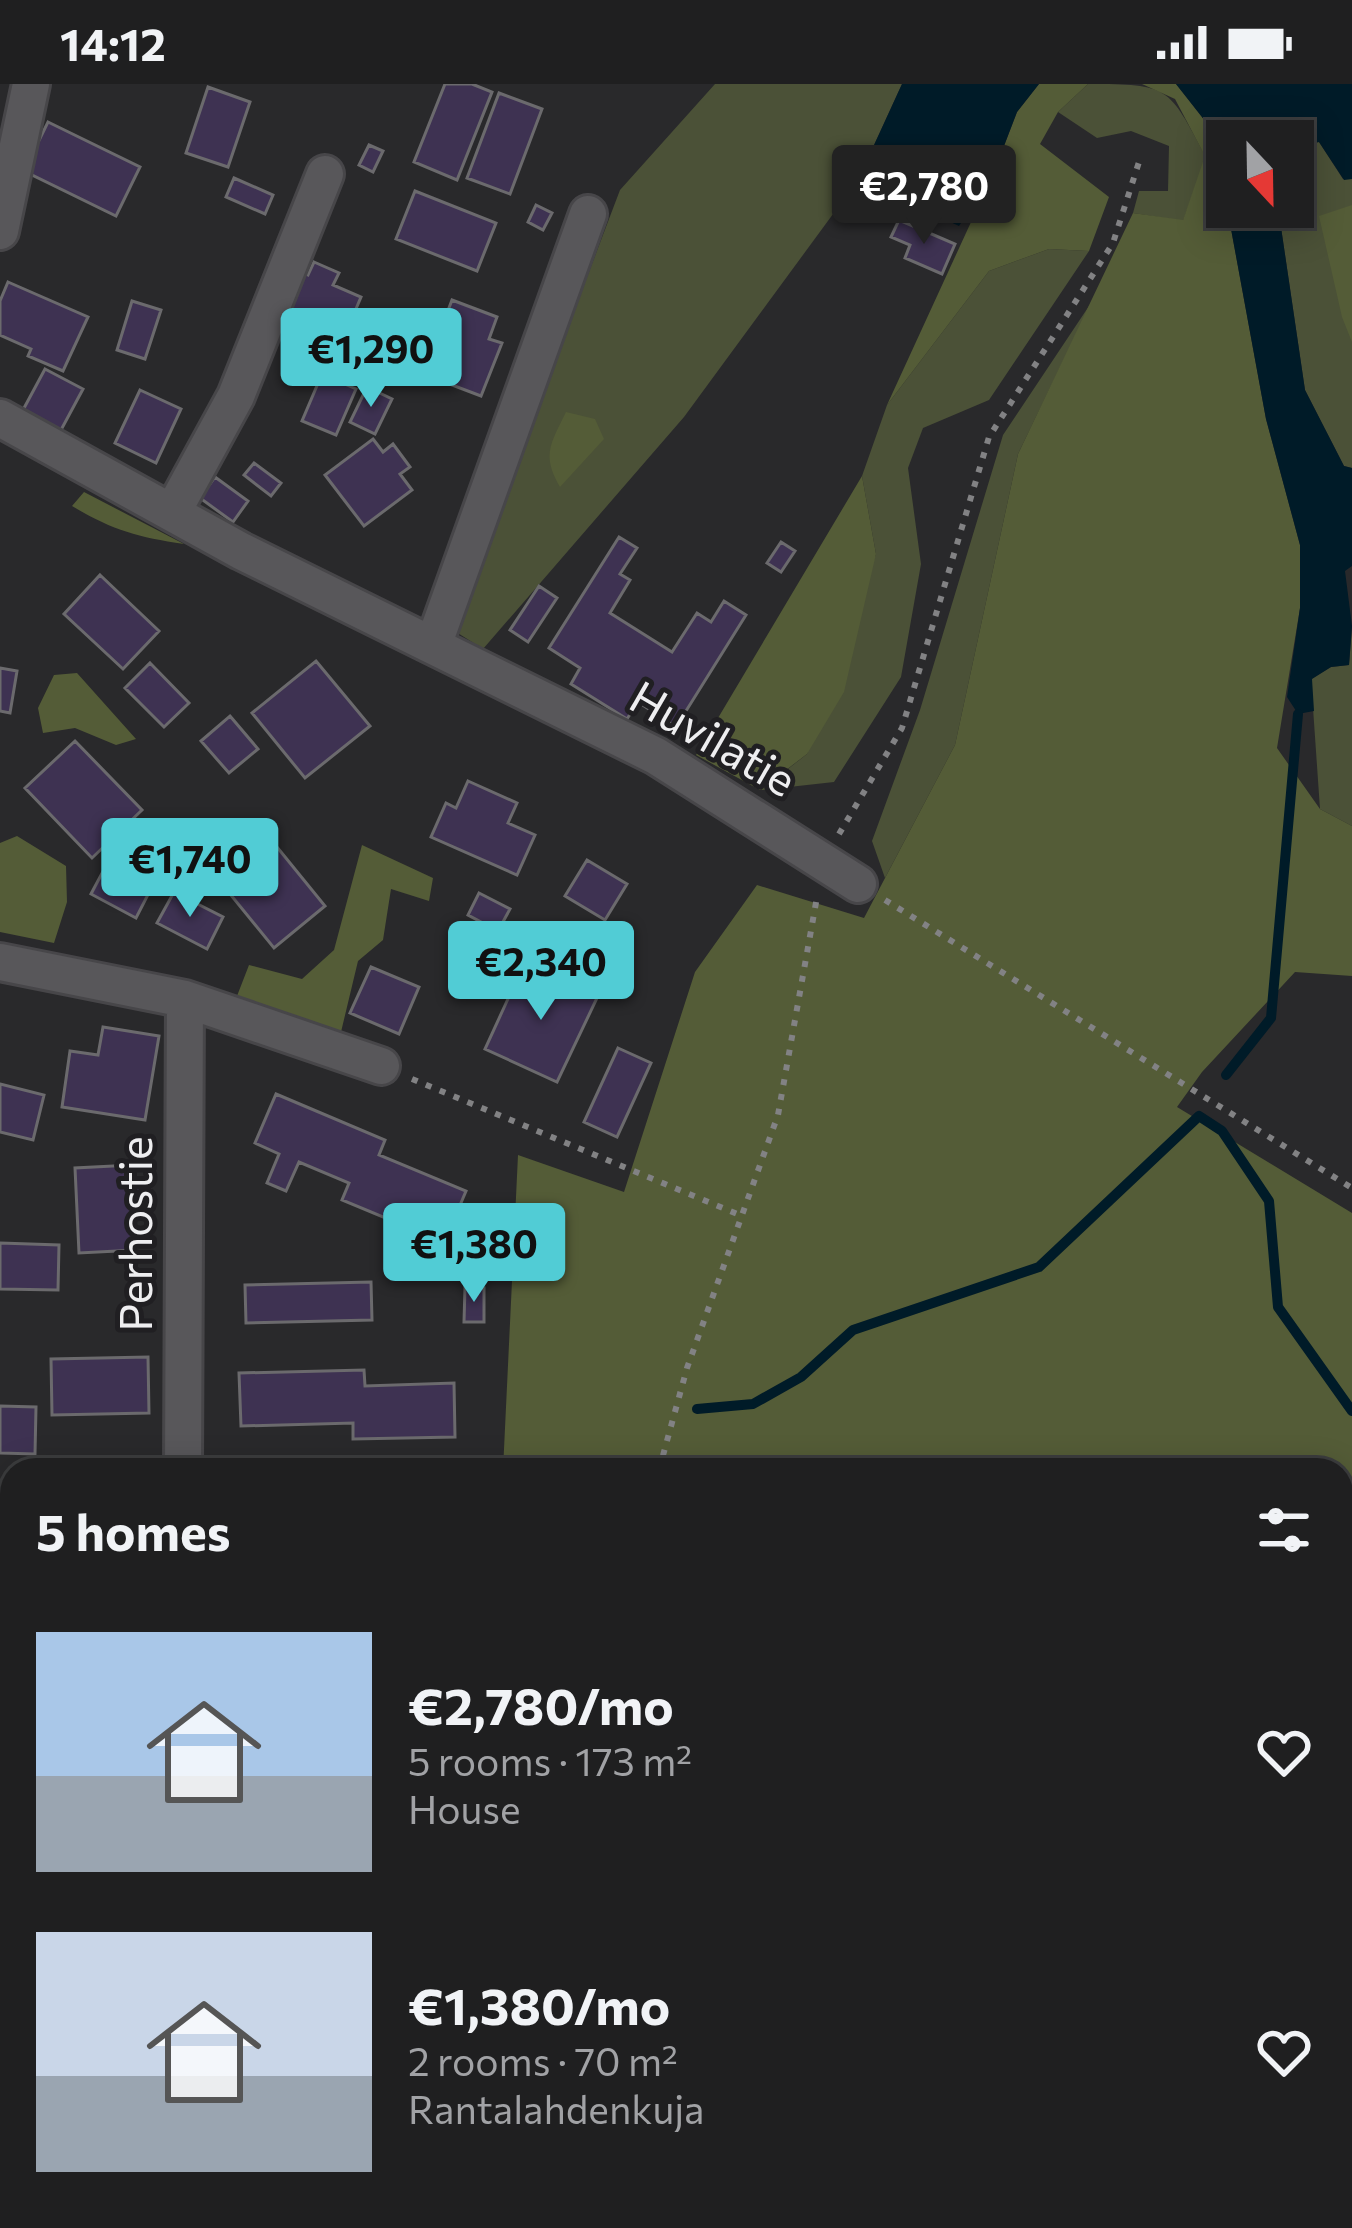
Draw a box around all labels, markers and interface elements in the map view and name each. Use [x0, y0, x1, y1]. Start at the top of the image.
text: 14:12 [60, 15, 166, 70]
north arrow [1206, 120, 1314, 228]
map controls [1206, 120, 1314, 228]
pin: €2,780 [826, 145, 1022, 247]
text: €2,780 [859, 160, 989, 208]
pin: €1,290 [273, 308, 469, 410]
text: €1,290 [308, 323, 434, 371]
street label: Huvilatie [622, 667, 807, 806]
pin: €1,740 [92, 818, 288, 920]
text: €1,740 [128, 833, 252, 881]
pin: €2,340 [443, 921, 639, 1023]
text: €2,340 [475, 936, 607, 984]
street label: Perhostie [106, 1136, 161, 1332]
pin: €1,380 [376, 1203, 572, 1305]
text: €1,380 [410, 1218, 538, 1266]
icon: filters [1251, 1497, 1317, 1563]
text: 5 homes [36, 1499, 231, 1562]
text: €2,780/mo [408, 1673, 674, 1736]
icon: home [132, 1680, 276, 1824]
icon: heart [1251, 1719, 1317, 1785]
text: 5 rooms · 173 m² [408, 1736, 692, 1784]
text: House [408, 1784, 521, 1832]
text: €1,380/mo [408, 1973, 670, 2036]
icon: home [132, 1980, 276, 2124]
icon: heart [1251, 2019, 1317, 2085]
text: 2 rooms · 70 m² [408, 2036, 678, 2084]
text: Rantalahdenkuja [408, 2084, 705, 2132]

